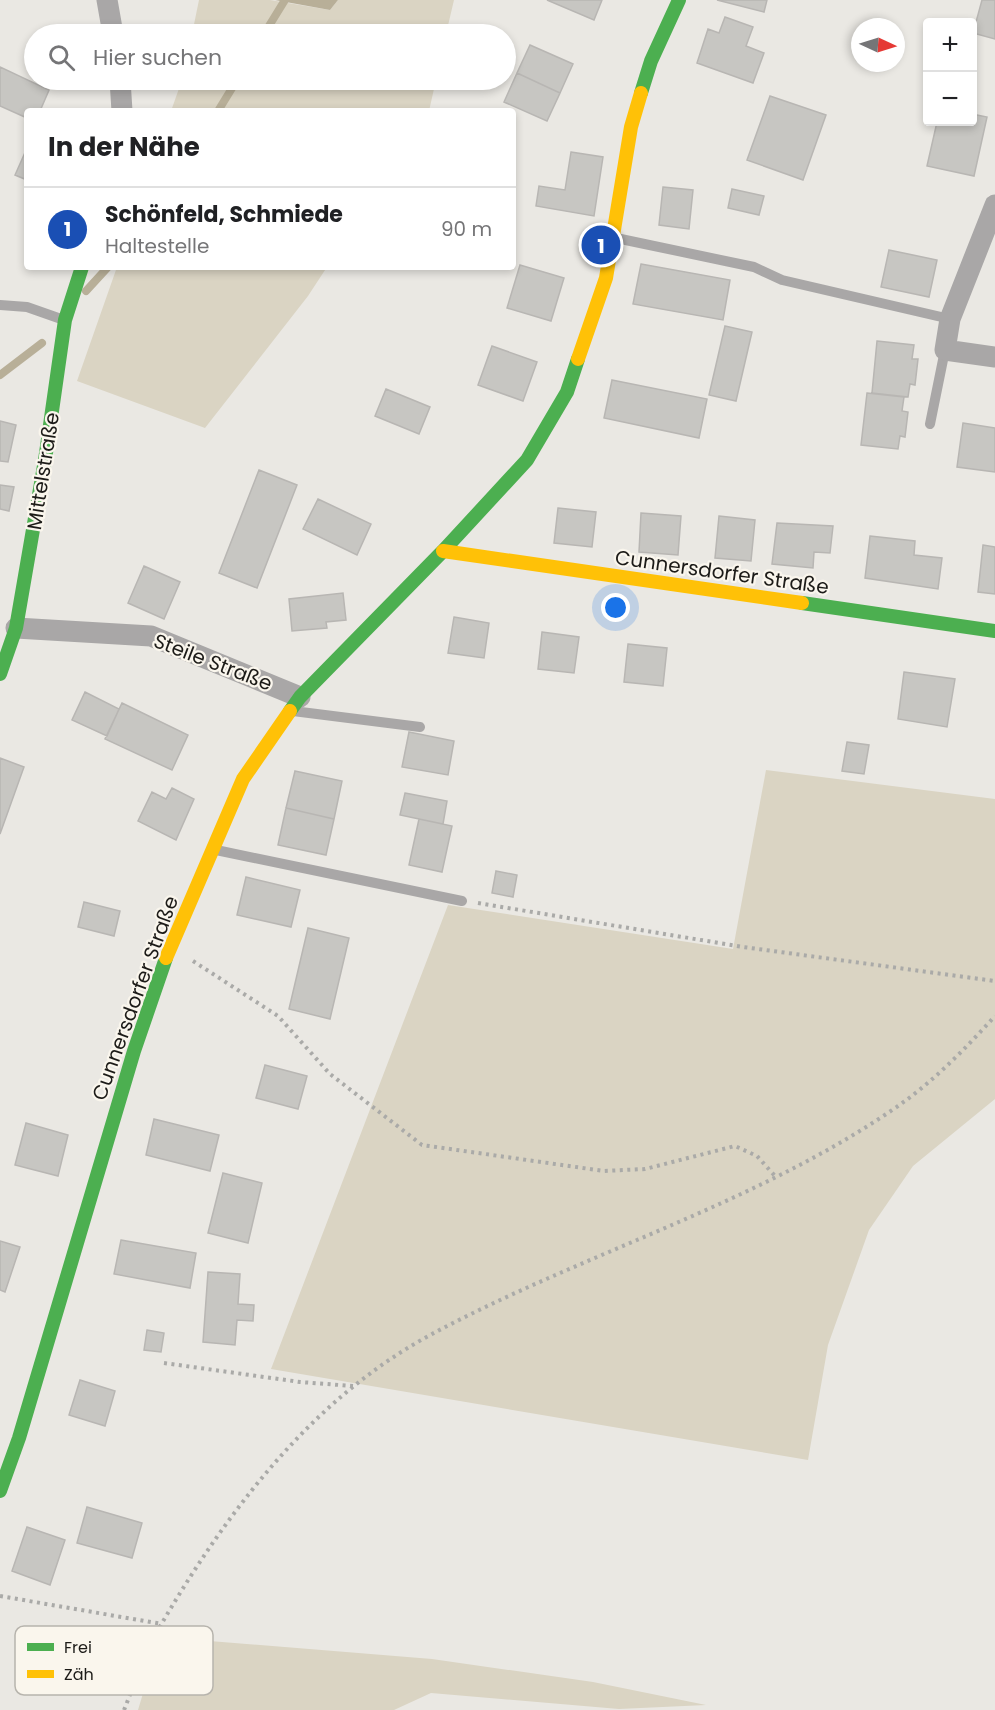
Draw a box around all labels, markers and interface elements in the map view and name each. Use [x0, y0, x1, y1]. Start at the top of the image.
north arrow [851, 18, 905, 72]
map controls [923, 18, 977, 126]
button: + [923, 18, 977, 72]
search box [24, 24, 516, 90]
icon: search [45, 41, 78, 74]
text: Hier suchen [93, 42, 222, 73]
button: − [923, 72, 977, 126]
text: In der Nähe [48, 129, 200, 165]
text: Schönfeld, Schmiede [105, 199, 343, 230]
text: 1 [64, 215, 71, 243]
text: 90 m [441, 215, 492, 243]
pin: 1 [582, 222, 620, 268]
text: Haltestelle [105, 232, 209, 260]
street label: Mittelstraße [20, 410, 66, 532]
street label: Cunnersdorfer Straße [613, 543, 831, 601]
your location [601, 593, 630, 622]
street label: Steile Straße [150, 627, 276, 697]
street label: Cunnersdorfer Straße [85, 892, 185, 1104]
legend [15, 1626, 213, 1695]
text: Frei [64, 1636, 92, 1659]
text: Zäh [64, 1663, 94, 1686]

